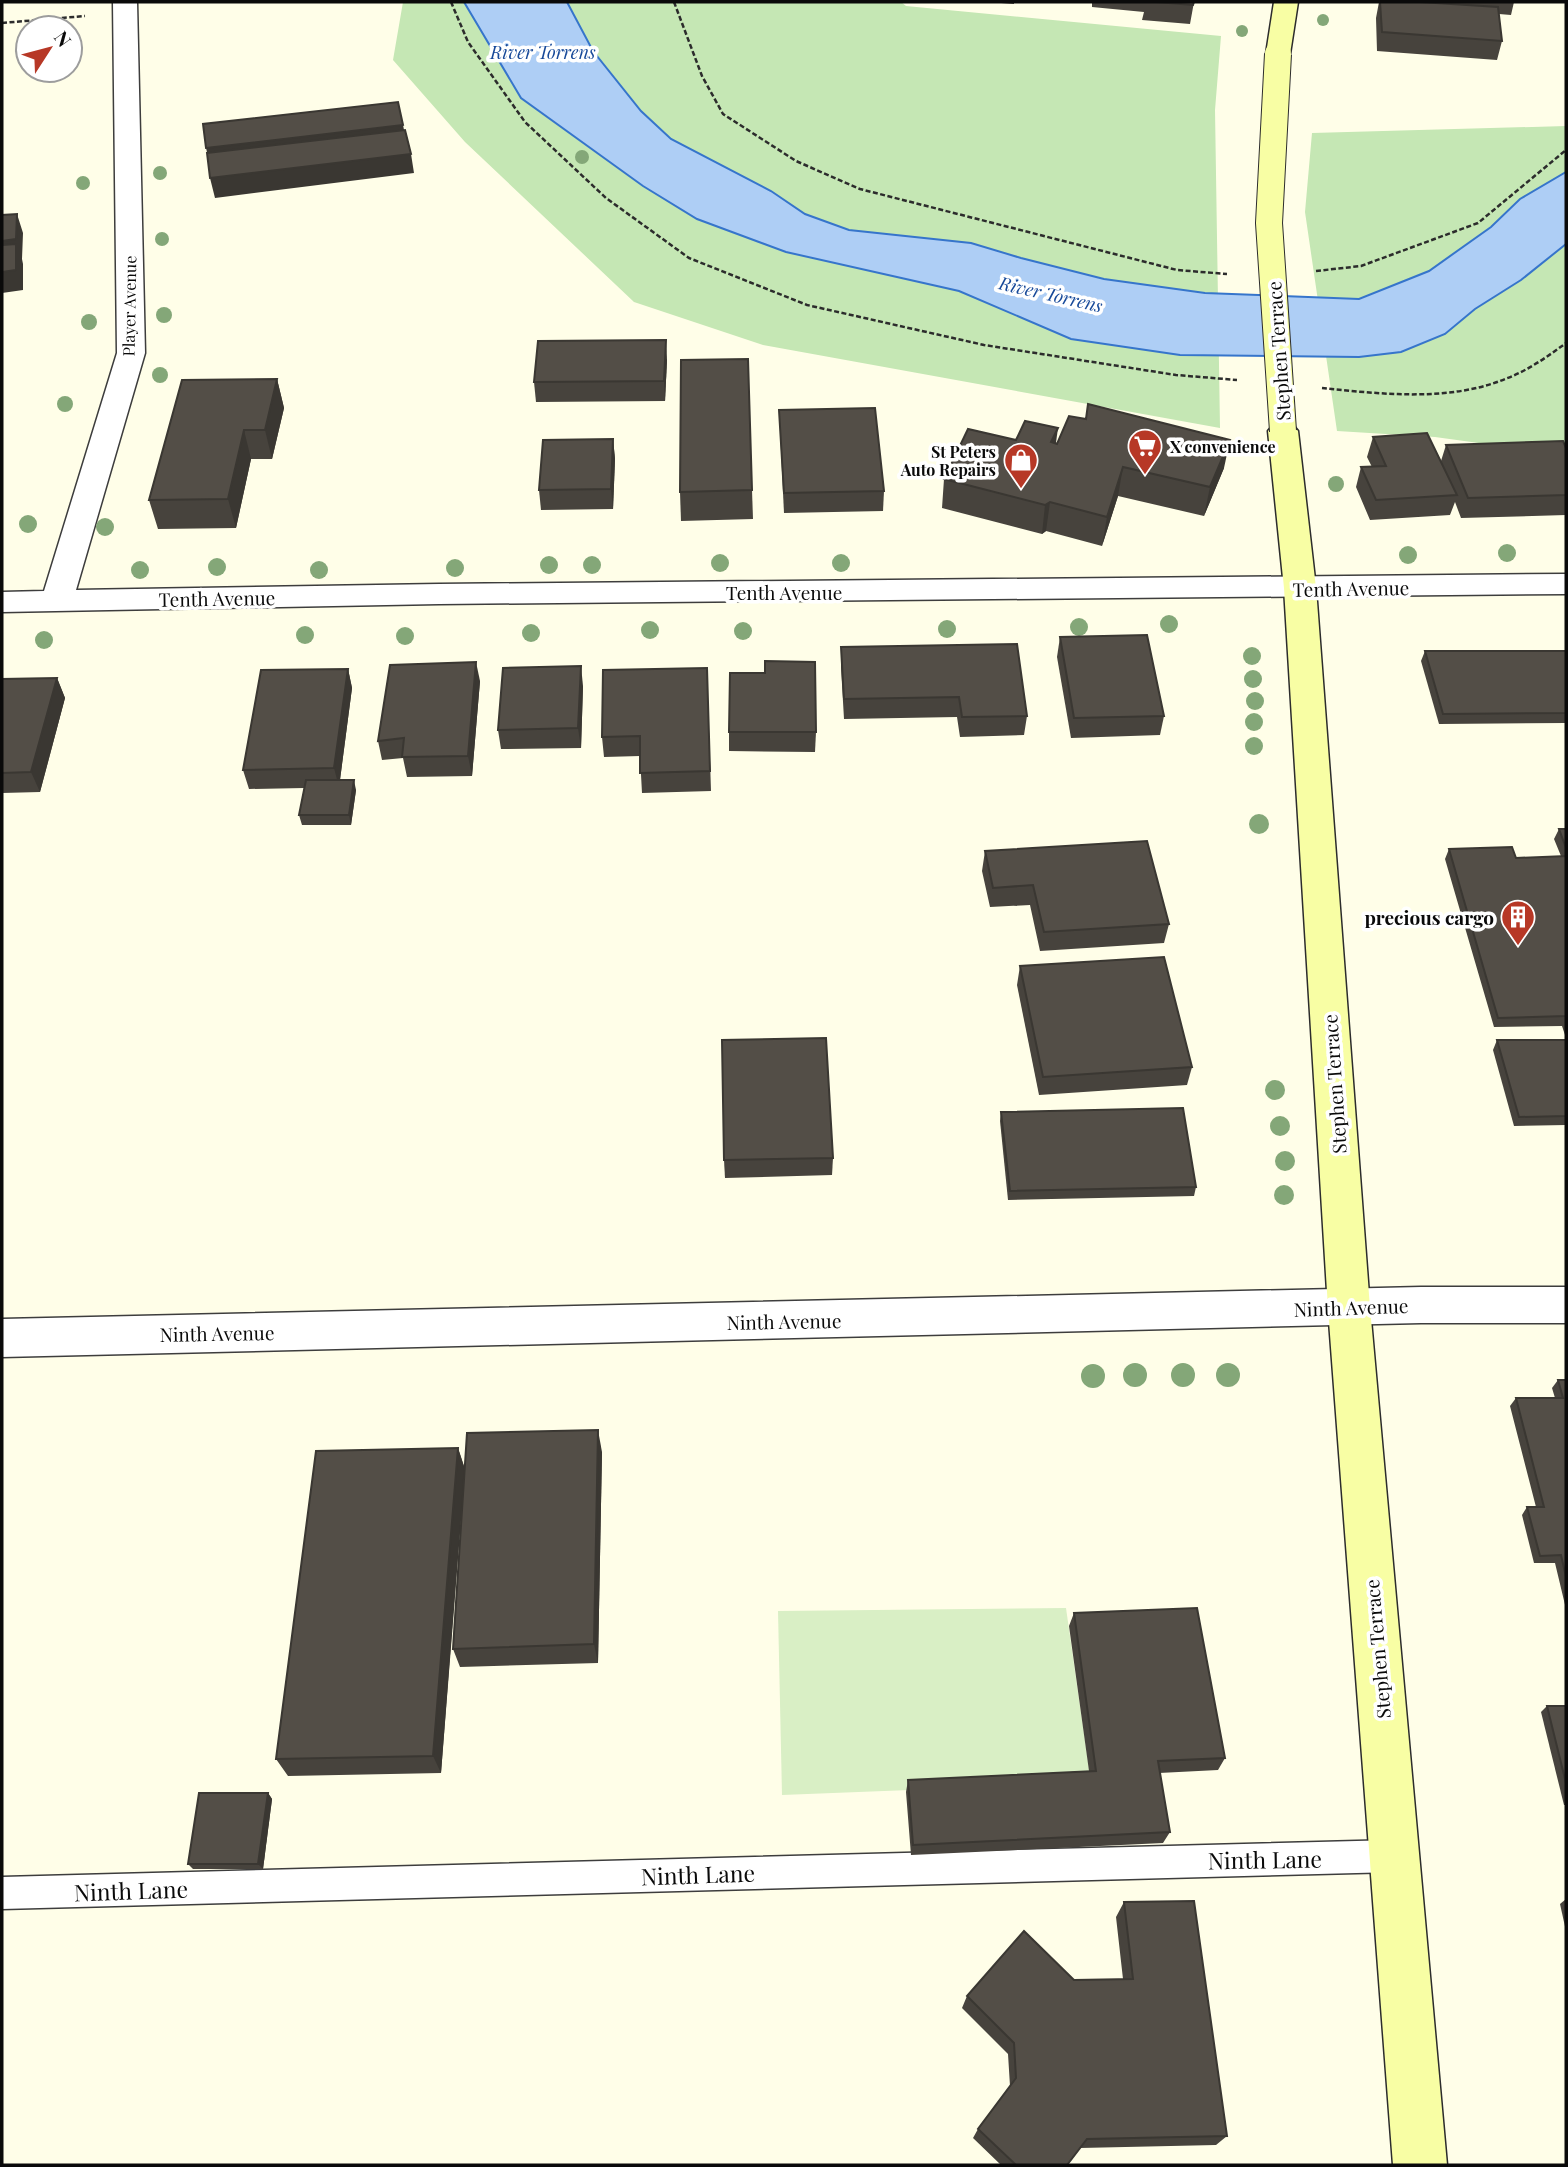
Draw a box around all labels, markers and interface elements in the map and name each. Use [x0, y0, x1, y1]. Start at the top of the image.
north arrow [14, 14, 84, 84]
text: N [49, 25, 78, 52]
water label: River Torrens [489, 40, 596, 64]
street label: Player Avenue [118, 255, 140, 357]
water label: River Torrens [996, 270, 1105, 318]
street label: Stephen Terrace [1260, 280, 1296, 422]
supermarket icon: X convenience [1126, 427, 1164, 476]
place label: X convenience [1170, 436, 1276, 457]
place label: St Peters Auto Repairs [900, 441, 996, 480]
shop icon: St Peters Auto Repairs [1002, 441, 1040, 490]
street label: Tenth Avenue [1292, 574, 1410, 602]
street label: Tenth Avenue [726, 579, 842, 605]
street label: Tenth Avenue [158, 584, 276, 612]
building icon: precious cargo [1499, 898, 1537, 947]
place label: precious cargo [1364, 904, 1494, 930]
street label: Stephen Terrace [1316, 1013, 1352, 1155]
street label: Ninth Avenue [1293, 1292, 1409, 1322]
street label: Ninth Avenue [726, 1307, 842, 1335]
street label: Ninth Avenue [159, 1319, 275, 1347]
street label: Stephen Terrace [1358, 1578, 1396, 1720]
street label: Ninth Lane [1208, 1843, 1322, 1875]
street label: Ninth Lane [640, 1857, 756, 1891]
street label: Ninth Lane [73, 1873, 189, 1907]

